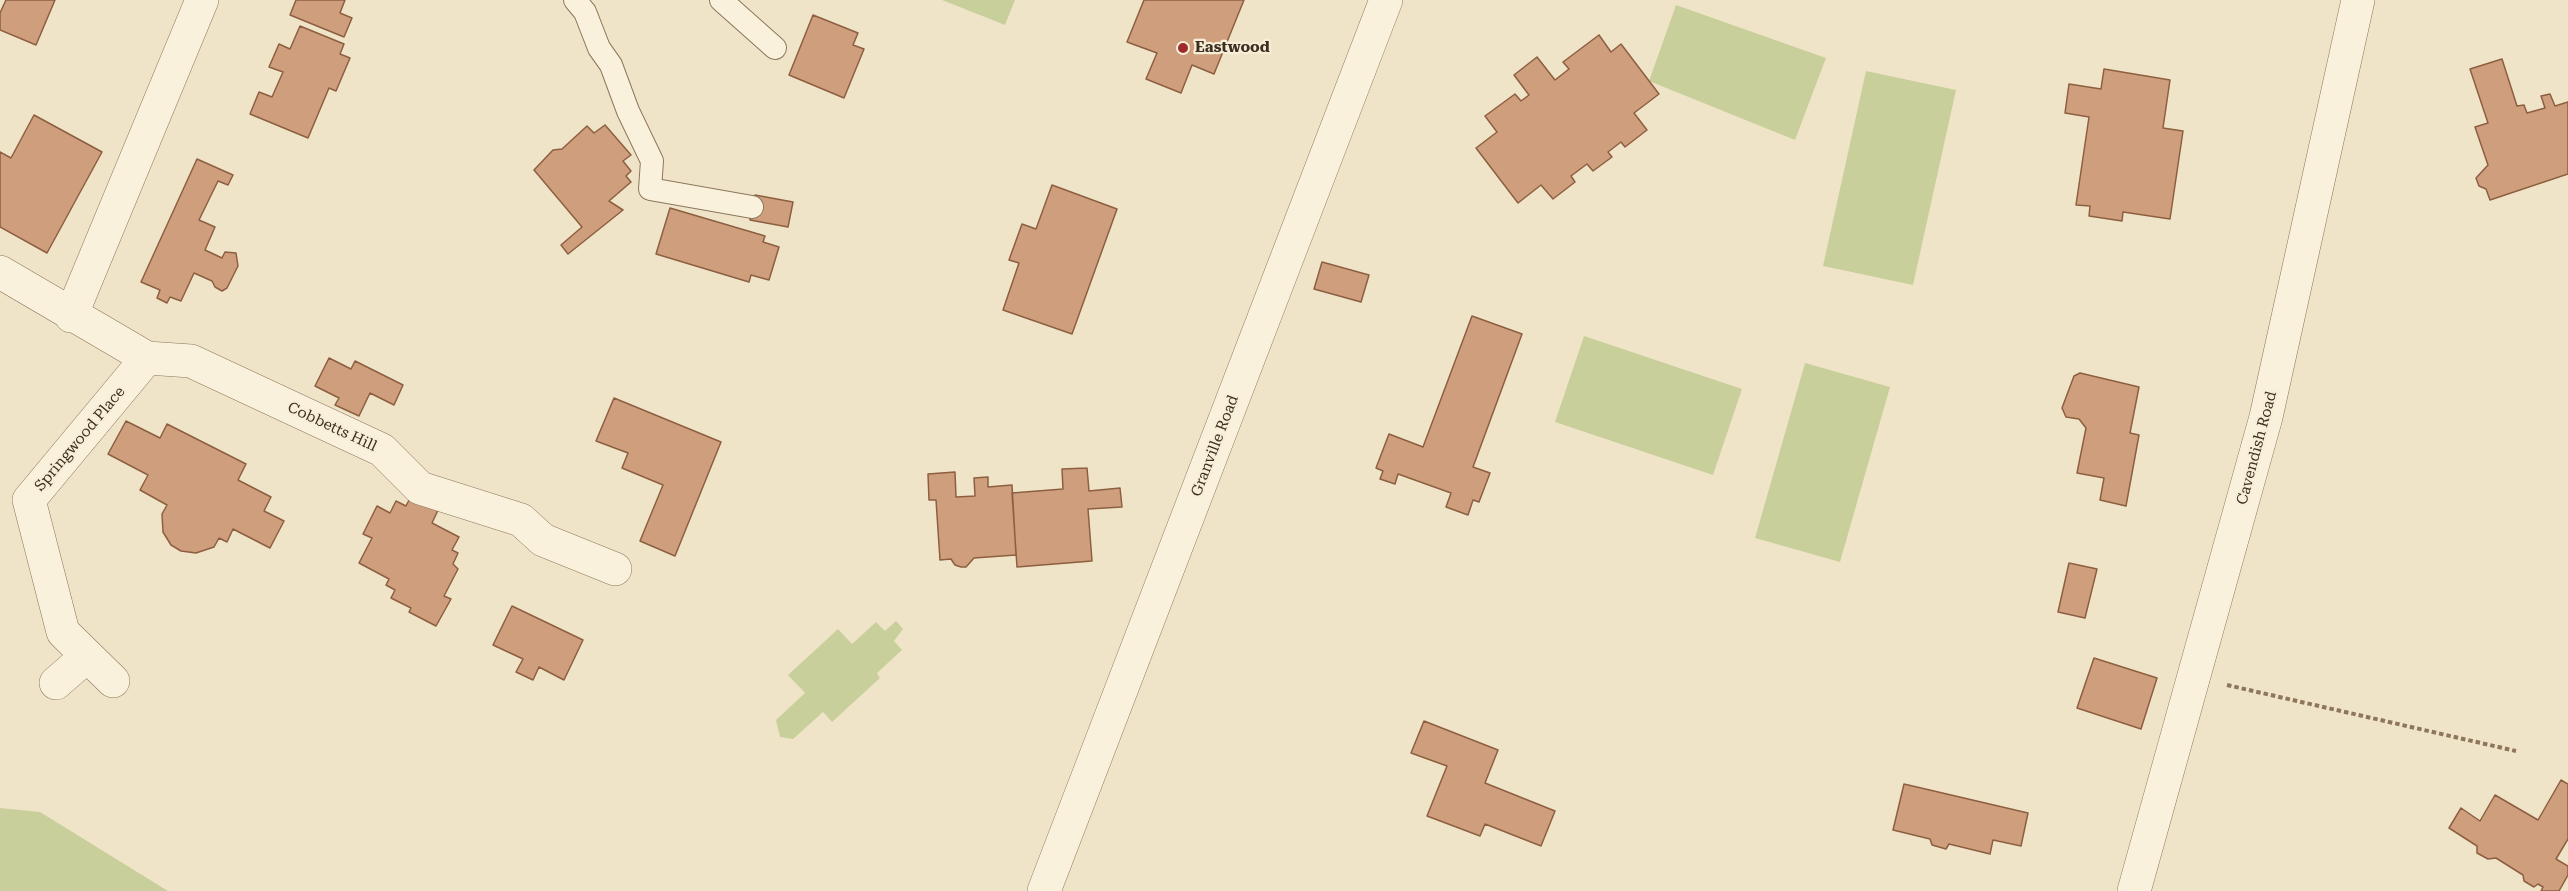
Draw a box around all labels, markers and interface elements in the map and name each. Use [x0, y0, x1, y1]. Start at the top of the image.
place label: Eastwood [1195, 39, 1270, 57]
marker: Eastwood [1176, 41, 1190, 55]
street label: Springwood Place [31, 383, 129, 495]
street label: Cavendish Road [2233, 389, 2281, 507]
street label: Granville Road [1187, 393, 1243, 499]
street label: Cobbetts Hill [284, 398, 380, 456]

